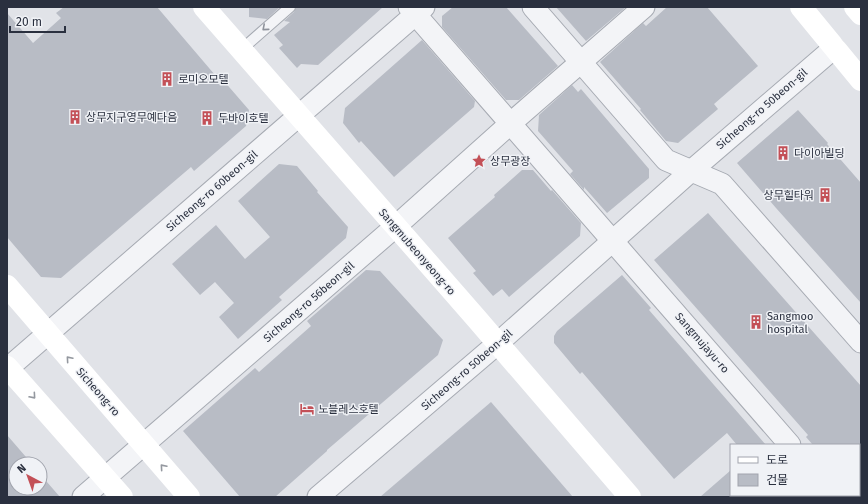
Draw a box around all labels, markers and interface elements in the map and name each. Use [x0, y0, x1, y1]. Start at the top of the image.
scale bar [10, 8, 65, 34]
text: 20 m [16, 15, 42, 29]
one-way arrow [263, 24, 270, 31]
street label: Sicheong-ro 50beon-gil [714, 66, 810, 152]
building icon: 로미오모텔 [159, 71, 175, 87]
place label: 로미오모텔 [178, 73, 229, 86]
building icon: 상무지구영무예다음 [67, 109, 83, 125]
building icon: 두바이호텔 [199, 110, 215, 126]
place label: 상무지구영무예다음 [86, 111, 177, 124]
place label: 두바이호텔 [218, 112, 269, 125]
building icon: 다이아빌딩 [775, 145, 791, 161]
place label: 다이아빌딩 [794, 147, 845, 160]
street label: Sicheong-ro 60beon-gil [164, 148, 260, 234]
place icon: 상무광장 [471, 153, 487, 169]
place label: 상무광장 [490, 155, 530, 168]
building icon: 상무힐타워 [817, 187, 833, 203]
place label: 상무힐타워 [763, 189, 814, 202]
street label: Sangmubeonyeong-ro [376, 206, 458, 298]
street label: Sicheong-ro 56beon-gil [261, 259, 357, 345]
street label: Sangmujayu-ro [672, 310, 732, 376]
place label: Sangmoo hospital [767, 310, 813, 336]
building icon: Sangmoo hospital [748, 314, 764, 330]
street label: Sicheong-ro 50beon-gil [419, 327, 515, 413]
one-way arrow [67, 356, 74, 363]
street label: Sicheong-ro [73, 365, 123, 419]
one-way arrow [28, 392, 35, 399]
hotel icon: 노블레스호텔 [299, 401, 315, 417]
place label: 노블레스호텔 [318, 403, 379, 416]
legend [730, 444, 860, 496]
text: 도로 [766, 453, 788, 467]
north arrow [8, 456, 48, 496]
text: N [15, 462, 29, 476]
one-way arrow [161, 465, 168, 472]
text: 건물 [766, 473, 788, 487]

